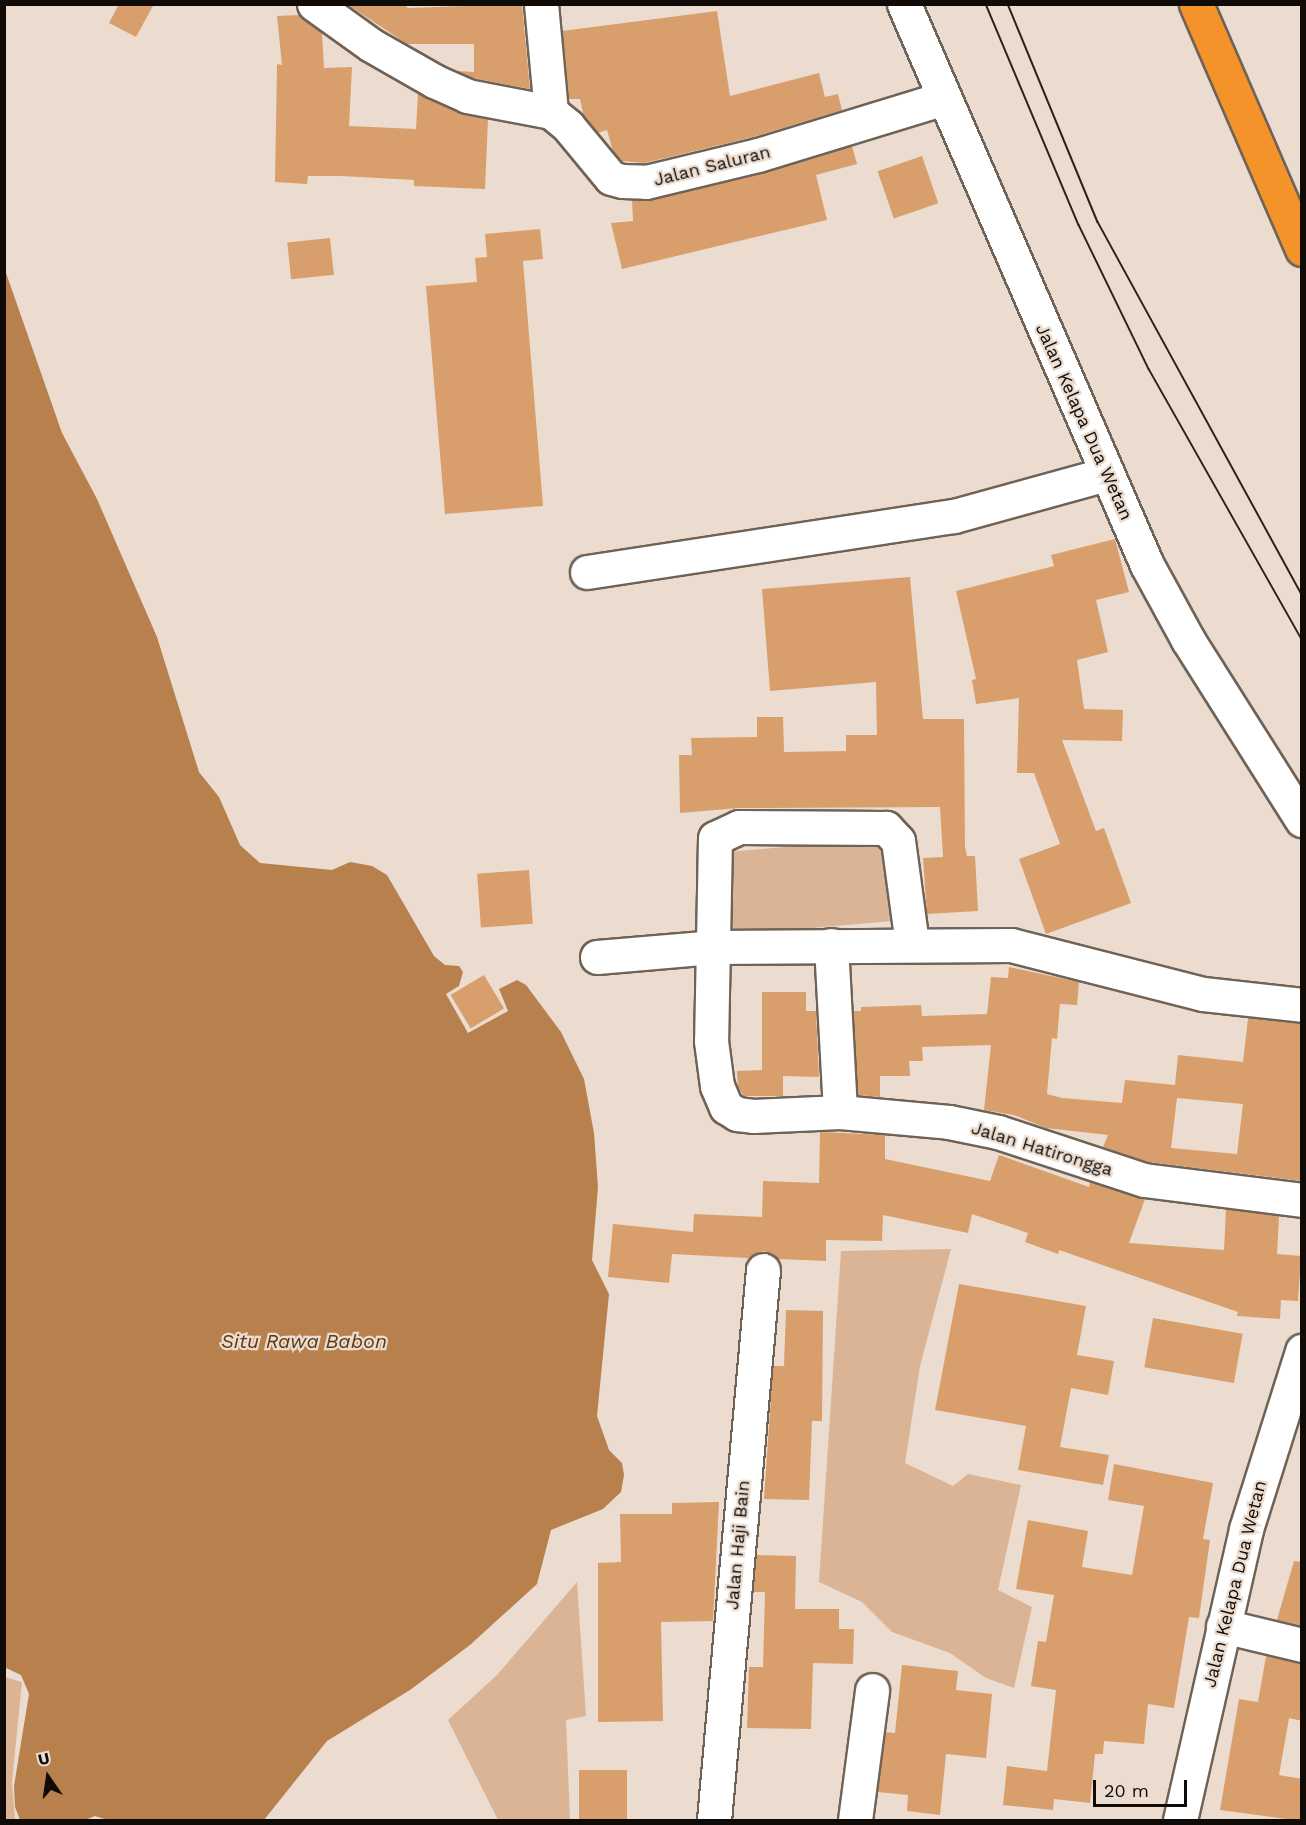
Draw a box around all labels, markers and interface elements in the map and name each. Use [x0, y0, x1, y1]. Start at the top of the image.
street label: Jalan Saluran [651, 141, 773, 191]
street label: Jalan Kelapa Dua Wetan [1031, 320, 1137, 524]
street label: Jalan Hatirongga [969, 1117, 1115, 1181]
water label: Situ Rawa Babon [221, 1329, 387, 1353]
street label: Jalan Kelapa Dua Wetan [1199, 1478, 1271, 1690]
street label: Jalan Haji Bain [722, 1479, 754, 1611]
north arrow [18, 1747, 78, 1807]
text: U [36, 1748, 52, 1770]
scale bar [1096, 1768, 1190, 1806]
text: 20 m [1104, 1780, 1149, 1801]

